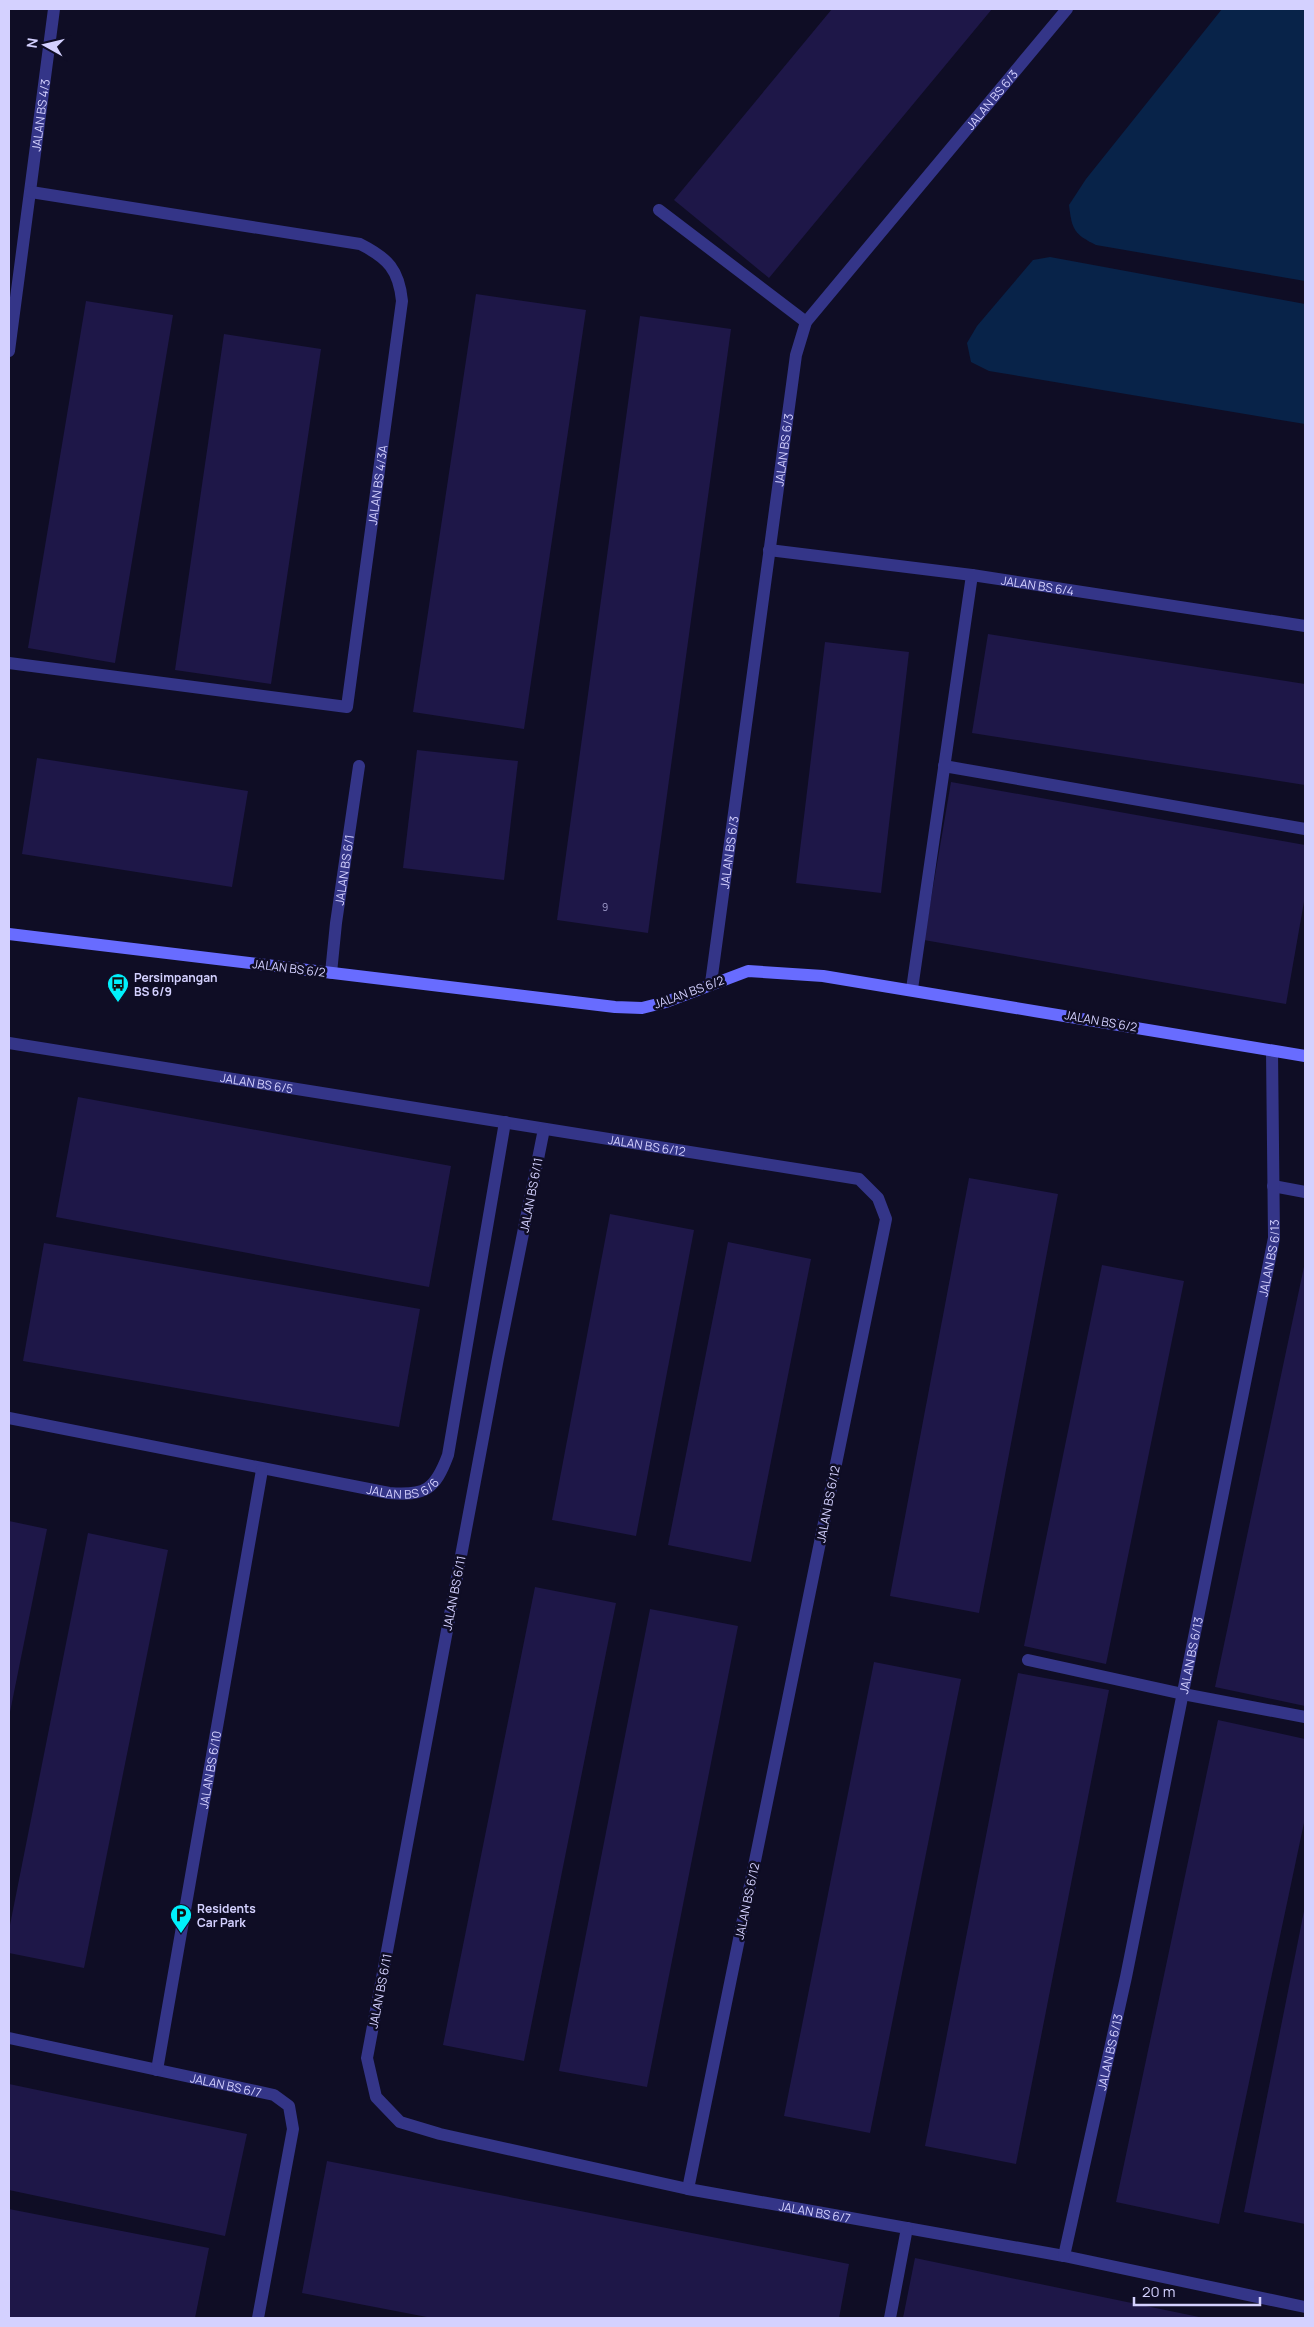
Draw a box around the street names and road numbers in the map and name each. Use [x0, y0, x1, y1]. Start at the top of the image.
street label: JALAN BS 6/3 [962, 66, 1022, 133]
street label: JALAN BS 4/3 [27, 78, 53, 152]
street label: JALAN BS 6/3 [770, 412, 796, 487]
street label: JALAN BS 4/3A [363, 443, 391, 526]
street label: JALAN BS 6/4 [1000, 571, 1075, 599]
street label: JALAN BS 6/3 [715, 815, 742, 890]
street label: JALAN BS 6/1 [330, 833, 357, 906]
street label: JALAN BS 6/2 [252, 955, 327, 981]
street label: JALAN BS 6/2 [652, 971, 727, 1013]
street label: JALAN BS 6/2 [1063, 1006, 1139, 1036]
street label: JALAN BS 6/5 [219, 1068, 295, 1097]
street label: JALAN BS 6/12 [607, 1130, 687, 1160]
street label: JALAN BS 6/11 [515, 1156, 547, 1234]
street label: JALAN BS 6/13 [1254, 1219, 1283, 1298]
street label: JALAN BS 6/12 [812, 1464, 844, 1544]
street label: JALAN BS 6/6 [365, 1474, 443, 1502]
street label: JALAN BS 6/11 [438, 1554, 470, 1632]
street label: JALAN BS 6/13 [1174, 1615, 1206, 1695]
street label: JALAN BS 6/10 [194, 1729, 225, 1810]
street label: JALAN BS 6/12 [731, 1861, 763, 1941]
street label: JALAN BS 6/11 [364, 1952, 396, 2030]
street label: JALAN BS 6/13 [1093, 2012, 1126, 2092]
street label: JALAN BS 6/7 [189, 2069, 263, 2101]
street label: JALAN BS 6/7 [778, 2197, 852, 2226]

